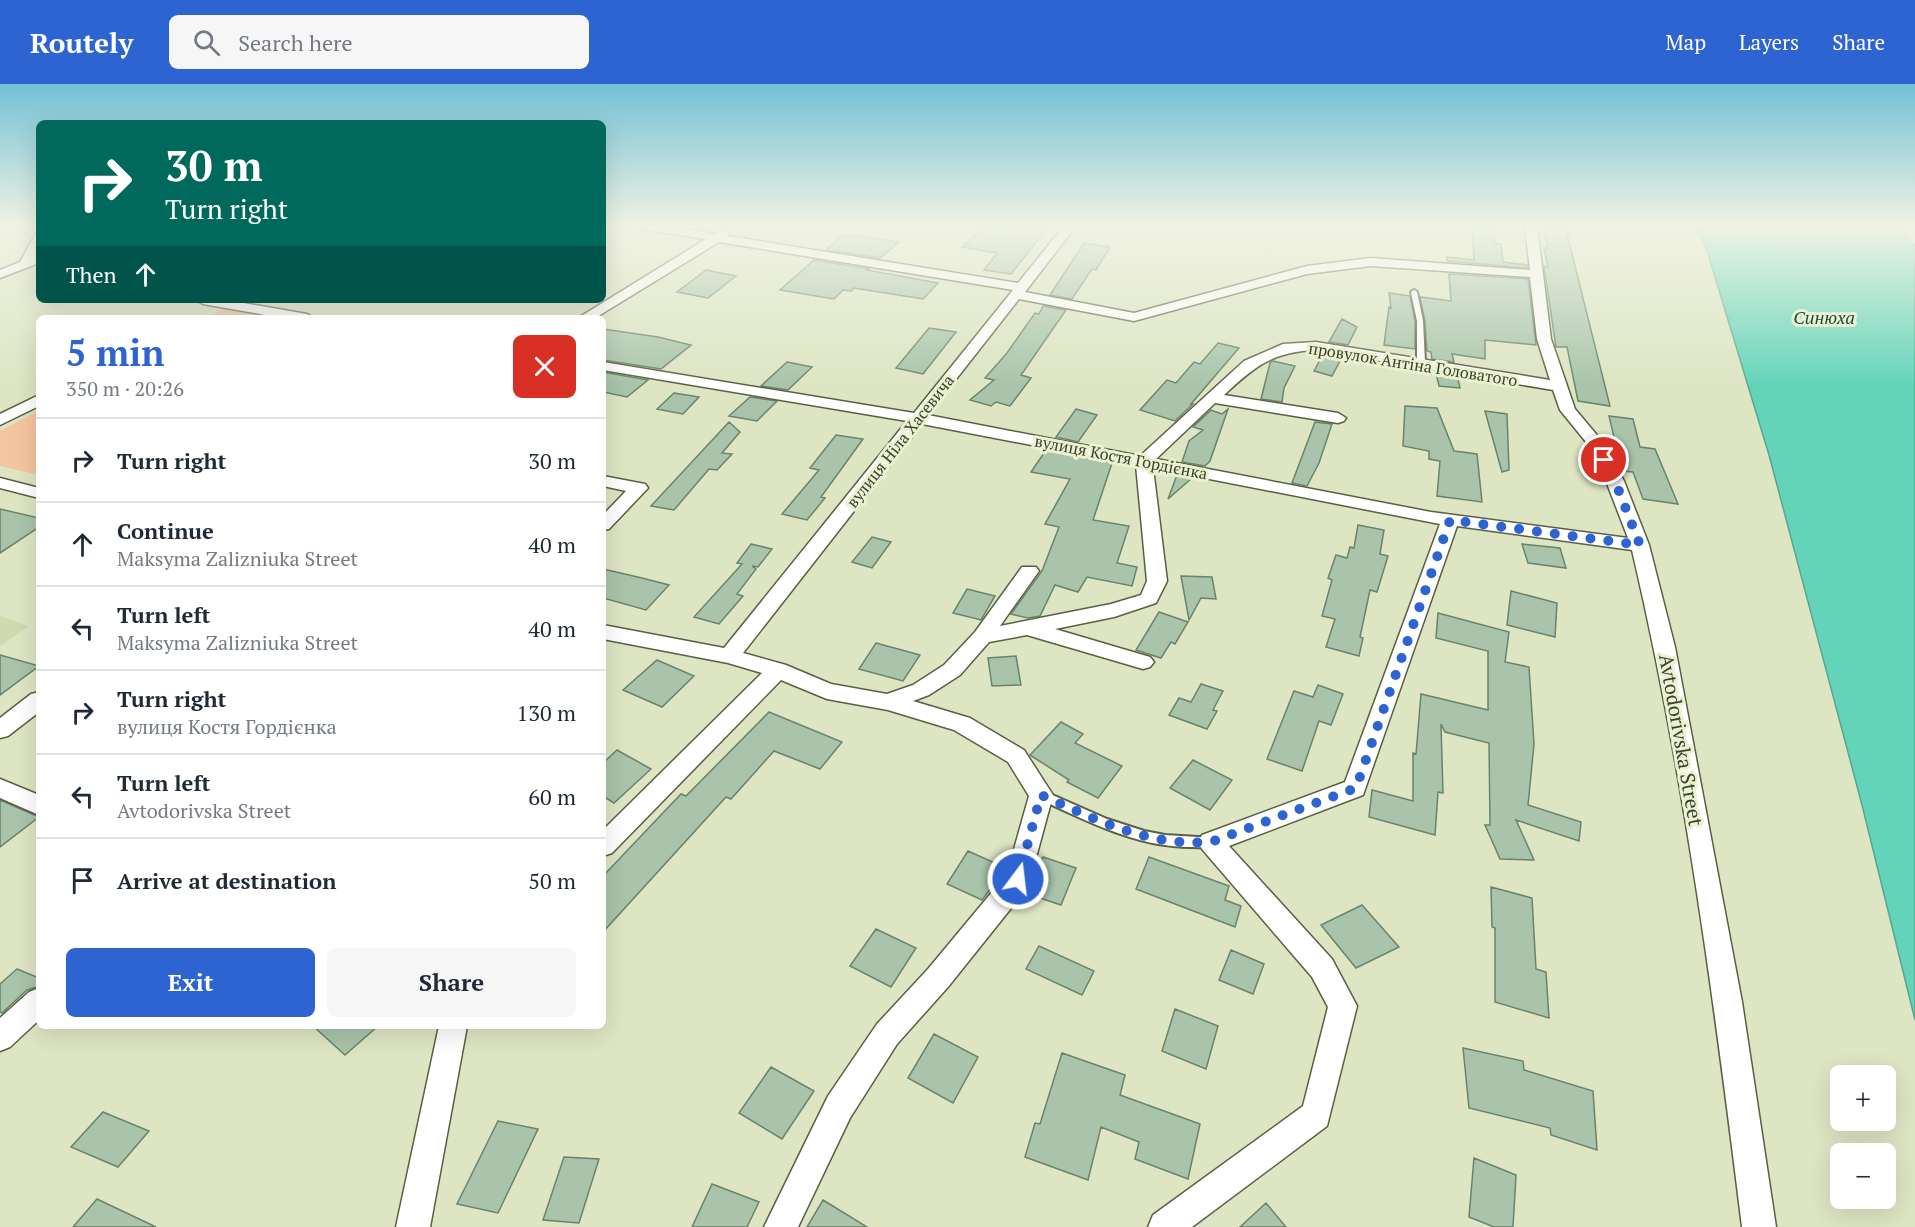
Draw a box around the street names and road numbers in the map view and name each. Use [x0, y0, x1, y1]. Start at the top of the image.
street label: провулок Антіна Головатого [1307, 337, 1519, 391]
street label: вулиця Ніла Хасевича [841, 370, 959, 512]
street label: вулиця Костя Гордієнка [1033, 429, 1209, 485]
street label: Avtodorivska Street [1653, 652, 1710, 829]

